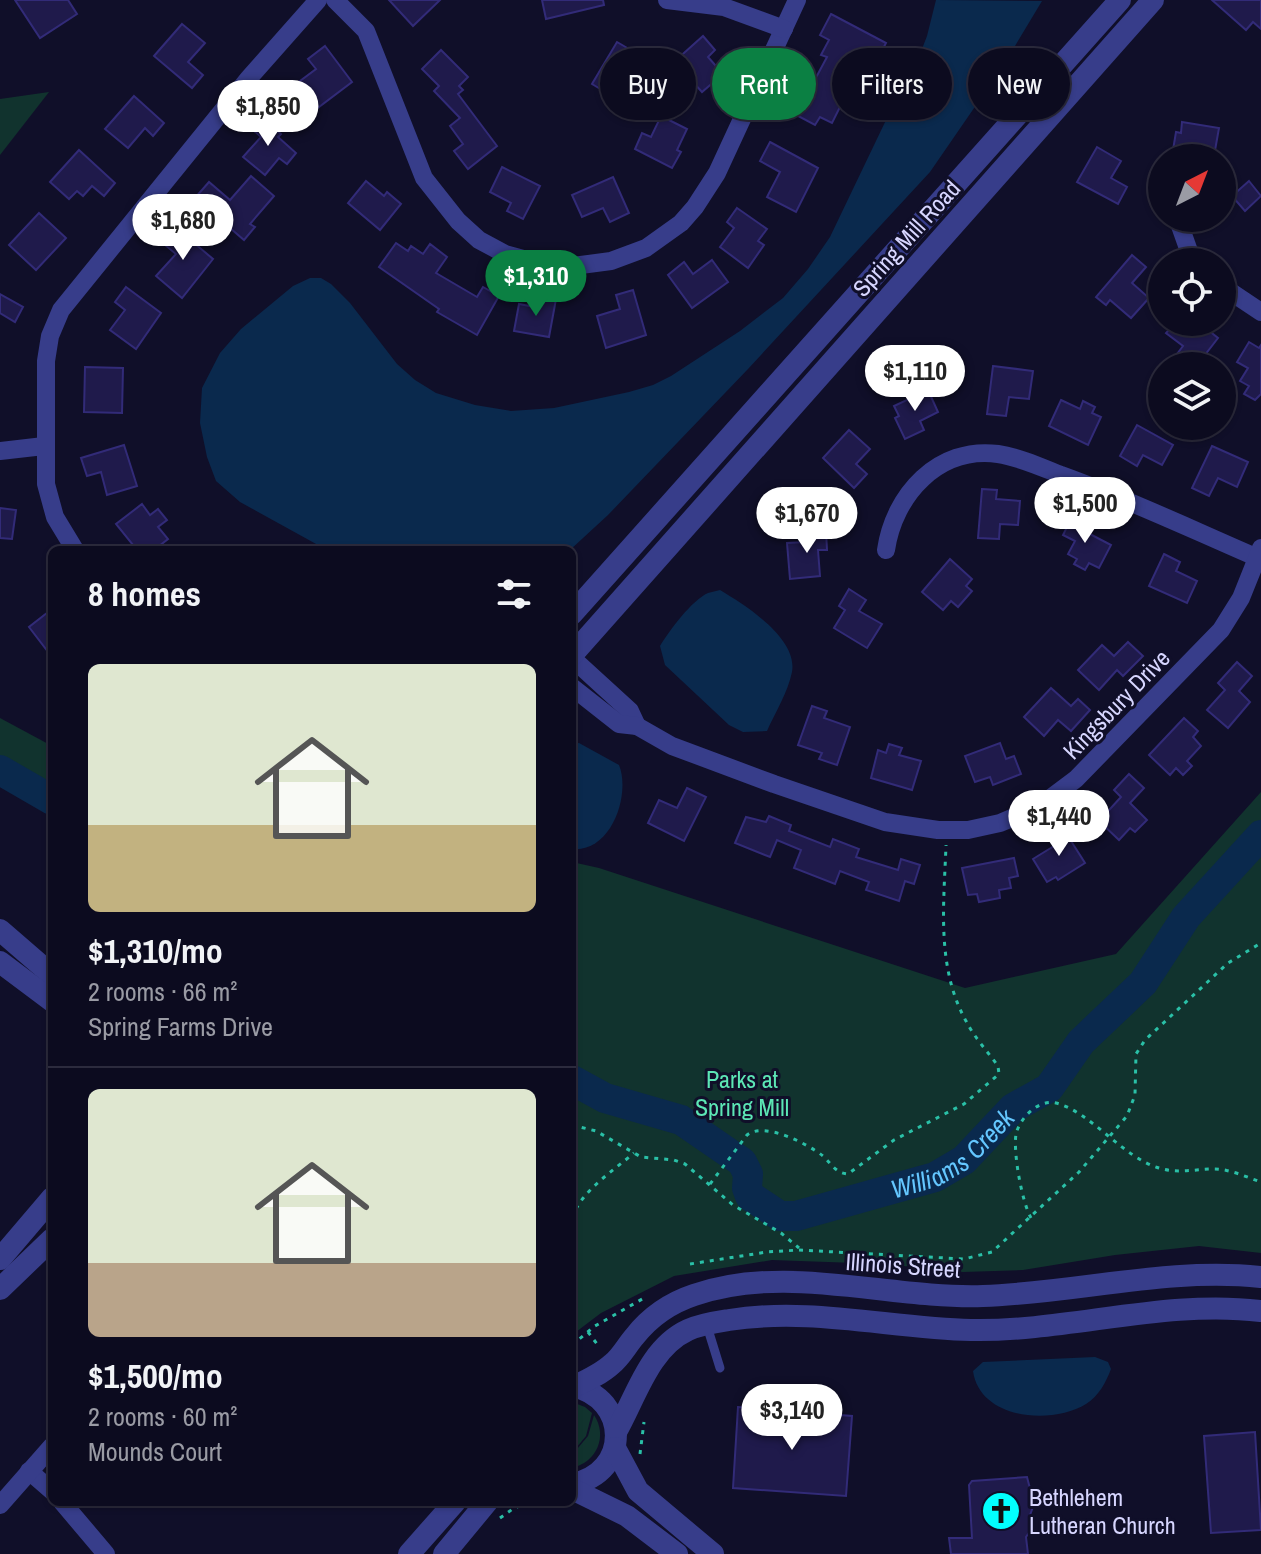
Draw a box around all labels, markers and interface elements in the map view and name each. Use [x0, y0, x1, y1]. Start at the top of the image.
chip: Buy [600, 48, 696, 120]
chip: Rent [712, 48, 816, 120]
chip: Filters [832, 48, 952, 120]
chip: New [968, 48, 1070, 120]
pin: $1,850 [203, 80, 333, 148]
text: $1,850 [235, 88, 301, 123]
north arrow [1148, 144, 1236, 232]
map controls [1148, 144, 1236, 440]
street label: Spring Mill Road [845, 173, 967, 303]
pin: $1,680 [118, 194, 248, 262]
text: $1,680 [150, 202, 216, 237]
button: locate [1148, 248, 1236, 336]
pin: $1,310 [471, 250, 601, 318]
text: $1,310 [503, 258, 569, 293]
pin: $1,110 [850, 345, 980, 413]
button: layers [1148, 352, 1236, 440]
text: $1,110 [883, 353, 947, 388]
pin: $1,500 [1020, 477, 1150, 545]
text: $1,500 [1052, 485, 1118, 520]
pin: $1,670 [742, 487, 872, 555]
text: $1,670 [774, 495, 840, 530]
text: 8 homes [88, 571, 201, 617]
icon: filters [492, 572, 536, 616]
street label: Kingsbury Drive [1055, 642, 1177, 766]
icon: home [240, 716, 384, 860]
pin: $1,440 [994, 790, 1124, 858]
text: $1,440 [1026, 798, 1092, 833]
text: $1,310/mo [88, 928, 223, 974]
text: 2 rooms · 66 m² [88, 974, 237, 1009]
text: Spring Farms Drive [88, 1009, 273, 1044]
park label: Parks at Spring Mill [695, 1063, 789, 1123]
water label: Williams Creek [887, 1100, 1022, 1206]
icon: home [240, 1141, 384, 1285]
street label: Illinois Street [845, 1245, 962, 1285]
text: $1,500/mo [88, 1353, 223, 1399]
pin: $3,140 [727, 1384, 857, 1452]
text: $3,140 [759, 1392, 825, 1427]
text: 2 rooms · 60 m² [88, 1399, 237, 1434]
text: Mounds Court [88, 1434, 222, 1469]
place label: Bethlehem Lutheran Church [1029, 1481, 1176, 1541]
church icon: Bethlehem Lutheran Church [980, 1490, 1022, 1532]

